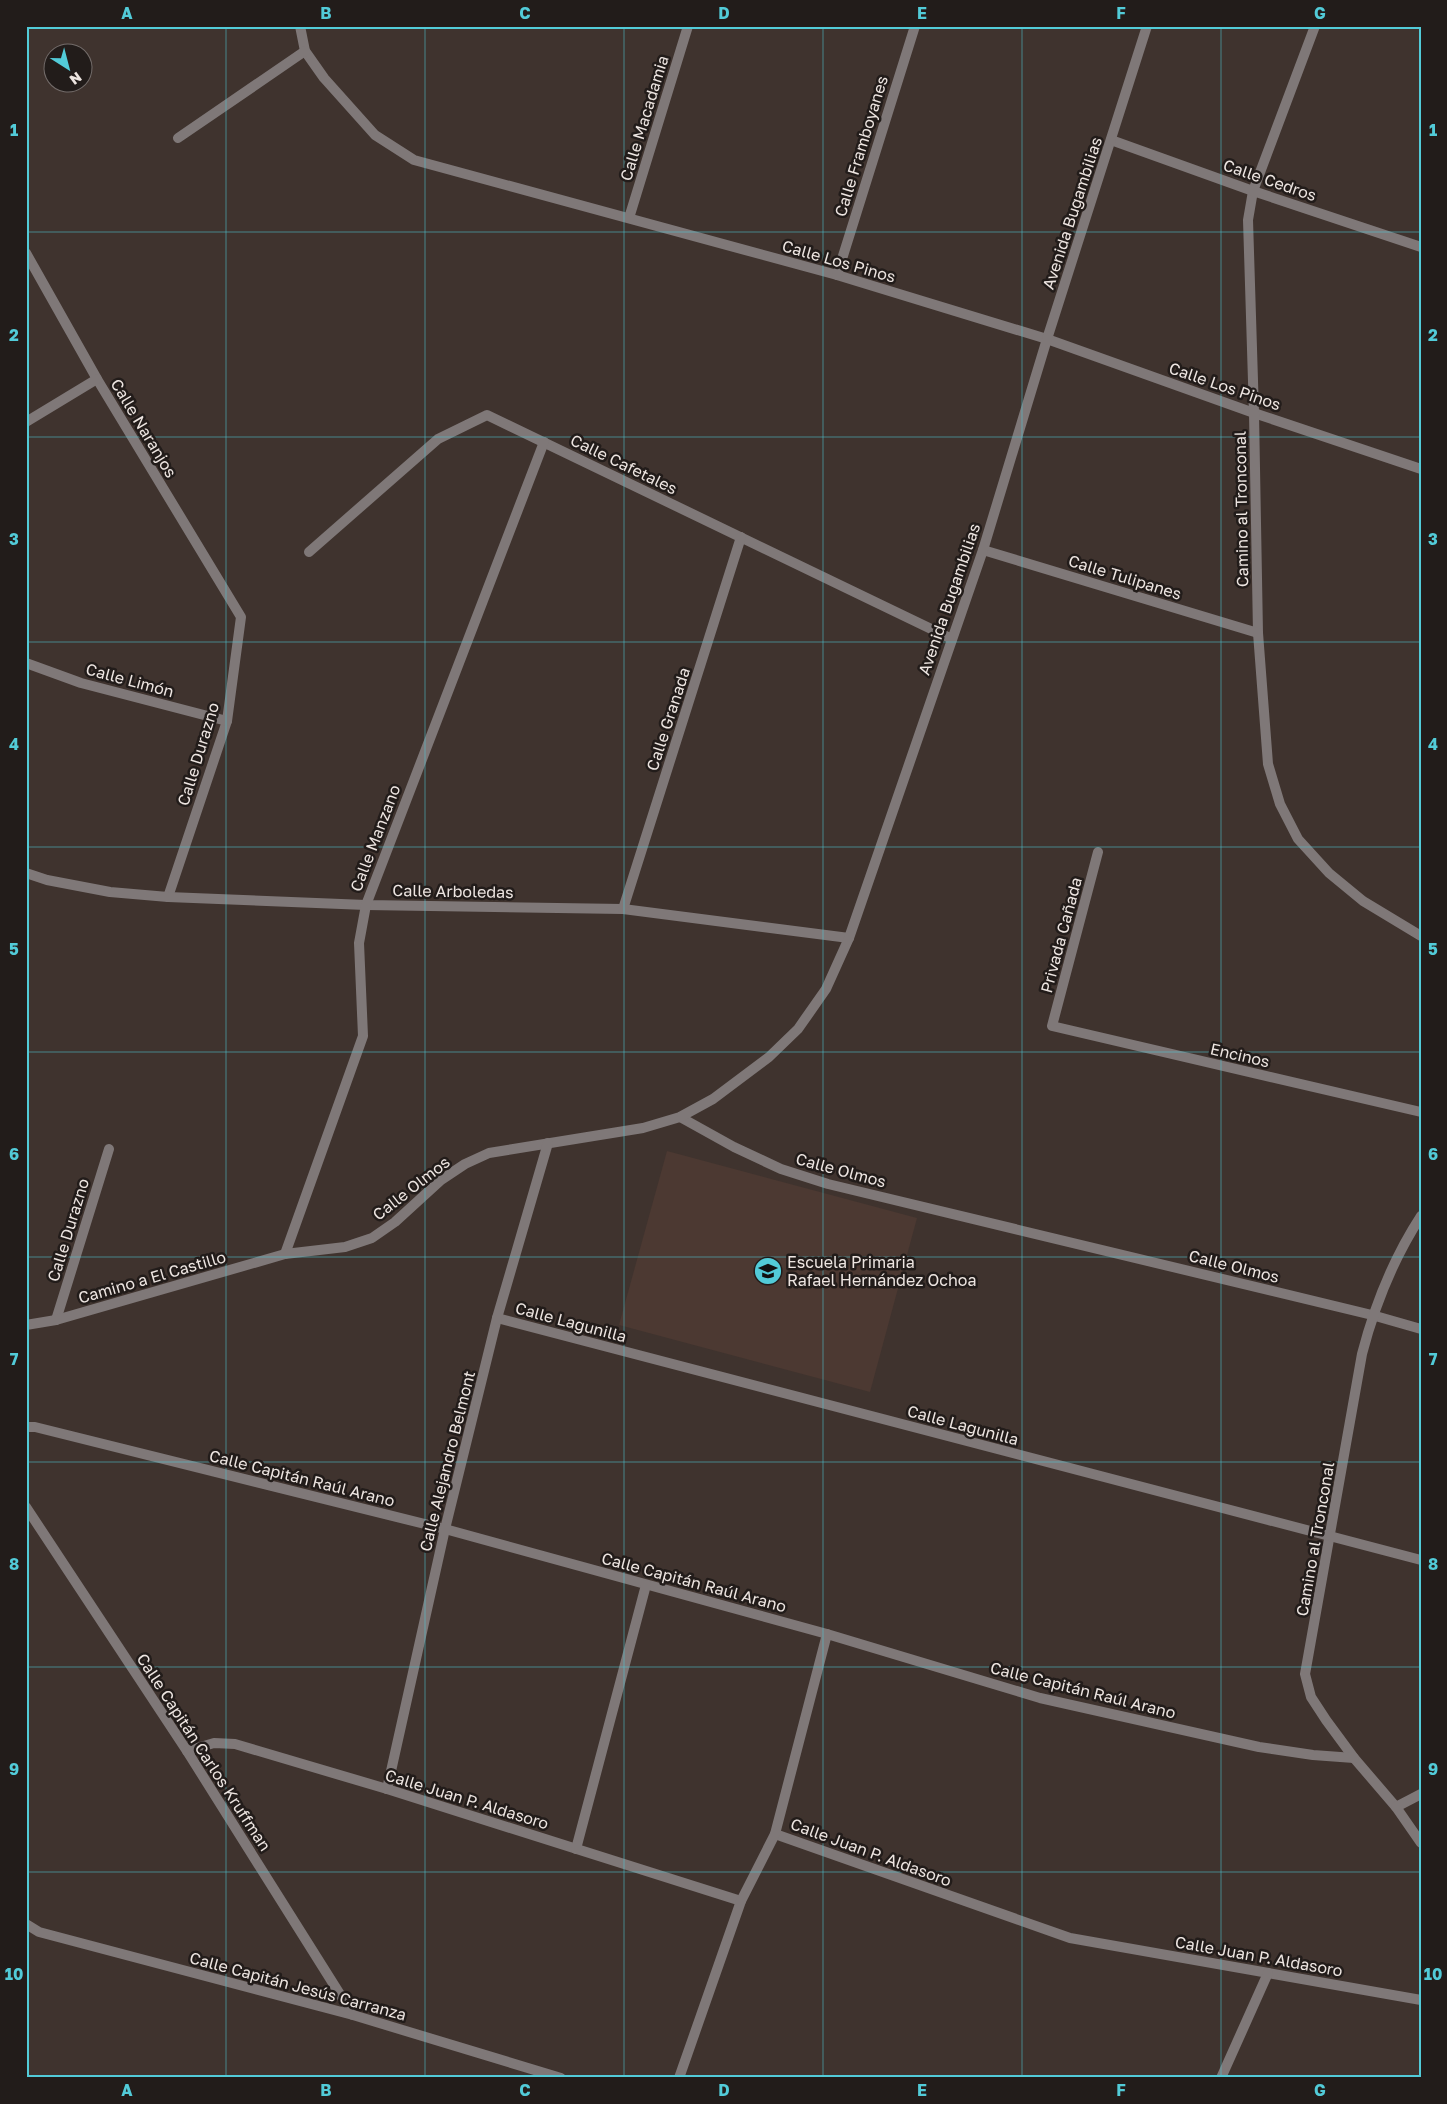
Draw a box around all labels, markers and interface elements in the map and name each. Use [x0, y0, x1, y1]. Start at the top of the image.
text: A [121, 3, 133, 23]
text: B [320, 3, 332, 23]
text: C [519, 3, 531, 23]
text: D [718, 3, 730, 23]
text: E [917, 3, 927, 23]
text: F [1116, 3, 1126, 23]
text: G [1314, 3, 1326, 23]
north arrow [42, 42, 92, 92]
street label: Calle Macadamia [615, 53, 673, 183]
text: N [67, 69, 85, 89]
street label: Calle Framboyanes [830, 73, 892, 219]
text: 1 [10, 120, 18, 140]
text: 1 [1429, 120, 1437, 140]
street label: Avenida Bugambilias [1038, 134, 1106, 292]
street label: Calle Cedros [1221, 155, 1319, 205]
street label: Calle Los Pinos [780, 235, 898, 287]
text: 2 [9, 325, 19, 345]
text: 2 [1428, 325, 1438, 345]
street label: Calle Los Pinos [1166, 357, 1284, 415]
street label: Calle Naranjos [107, 375, 181, 481]
street label: Calle Cafetales [567, 430, 681, 498]
street label: Camino al Tronconal [1230, 431, 1252, 587]
street label: Avenida Bugambilias [914, 520, 984, 678]
text: 3 [9, 529, 19, 549]
text: 3 [1428, 529, 1438, 549]
street label: Calle Tulipanes [1066, 550, 1184, 604]
street label: Calle Limón [84, 659, 176, 701]
street label: Calle Granada [642, 665, 694, 773]
street label: Calle Durazno [173, 700, 223, 808]
text: 4 [9, 734, 19, 754]
text: 4 [1428, 734, 1438, 754]
street label: Calle Manzano [345, 782, 405, 894]
street label: Privada Cañada [1036, 875, 1086, 995]
street label: Calle Arboledas [392, 880, 514, 902]
text: 5 [9, 939, 19, 959]
text: 5 [1428, 939, 1438, 959]
street label: Encinos [1208, 1038, 1272, 1072]
text: 6 [9, 1144, 19, 1164]
text: 6 [1428, 1144, 1438, 1164]
street label: Calle Olmos [794, 1148, 888, 1192]
street label: Calle Olmos [368, 1152, 454, 1224]
street label: Calle Durazno [43, 1176, 93, 1284]
street label: Calle Olmos [1187, 1245, 1281, 1287]
street label: Camino a El Castillo [76, 1246, 228, 1308]
place label: Escuela Primaria Rafael Hernández Ochoa [787, 1252, 976, 1290]
school or university icon: Escuela Primaria Rafael Hernández Ochoa [753, 1256, 783, 1286]
street label: Calle Lagunilla [513, 1298, 629, 1346]
text: 7 [10, 1349, 19, 1369]
text: 7 [1429, 1349, 1438, 1369]
street label: Calle Alejandro Belmont [415, 1369, 479, 1553]
street label: Calle Lagunilla [905, 1401, 1021, 1449]
street label: Calle Capitán Raúl Arano [207, 1445, 397, 1511]
street label: Camino al Tronconal [1292, 1460, 1338, 1618]
street label: Calle Capitán Raúl Arano [599, 1548, 789, 1616]
text: 8 [9, 1554, 19, 1574]
text: 8 [1428, 1554, 1438, 1574]
street label: Calle Capitán Carlos Kruffman [133, 1649, 275, 1855]
street label: Calle Capitán Raúl Arano [988, 1657, 1178, 1723]
text: 9 [9, 1759, 19, 1779]
text: 9 [1428, 1759, 1438, 1779]
street label: Calle Juan P. Aldasoro [383, 1765, 551, 1833]
street label: Calle Juan P. Aldasoro [788, 1814, 954, 1890]
street label: Calle Juan P. Aldasoro [1174, 1931, 1344, 1981]
street label: Calle Capitán Jesús Carranza [187, 1947, 409, 2025]
text: 10 [5, 1964, 23, 1984]
text: 10 [1424, 1964, 1442, 1984]
text: A [121, 2080, 133, 2100]
text: B [320, 2080, 332, 2100]
text: C [519, 2080, 531, 2100]
text: D [718, 2080, 730, 2100]
text: E [917, 2080, 927, 2100]
text: F [1116, 2080, 1126, 2100]
text: G [1314, 2080, 1326, 2100]

